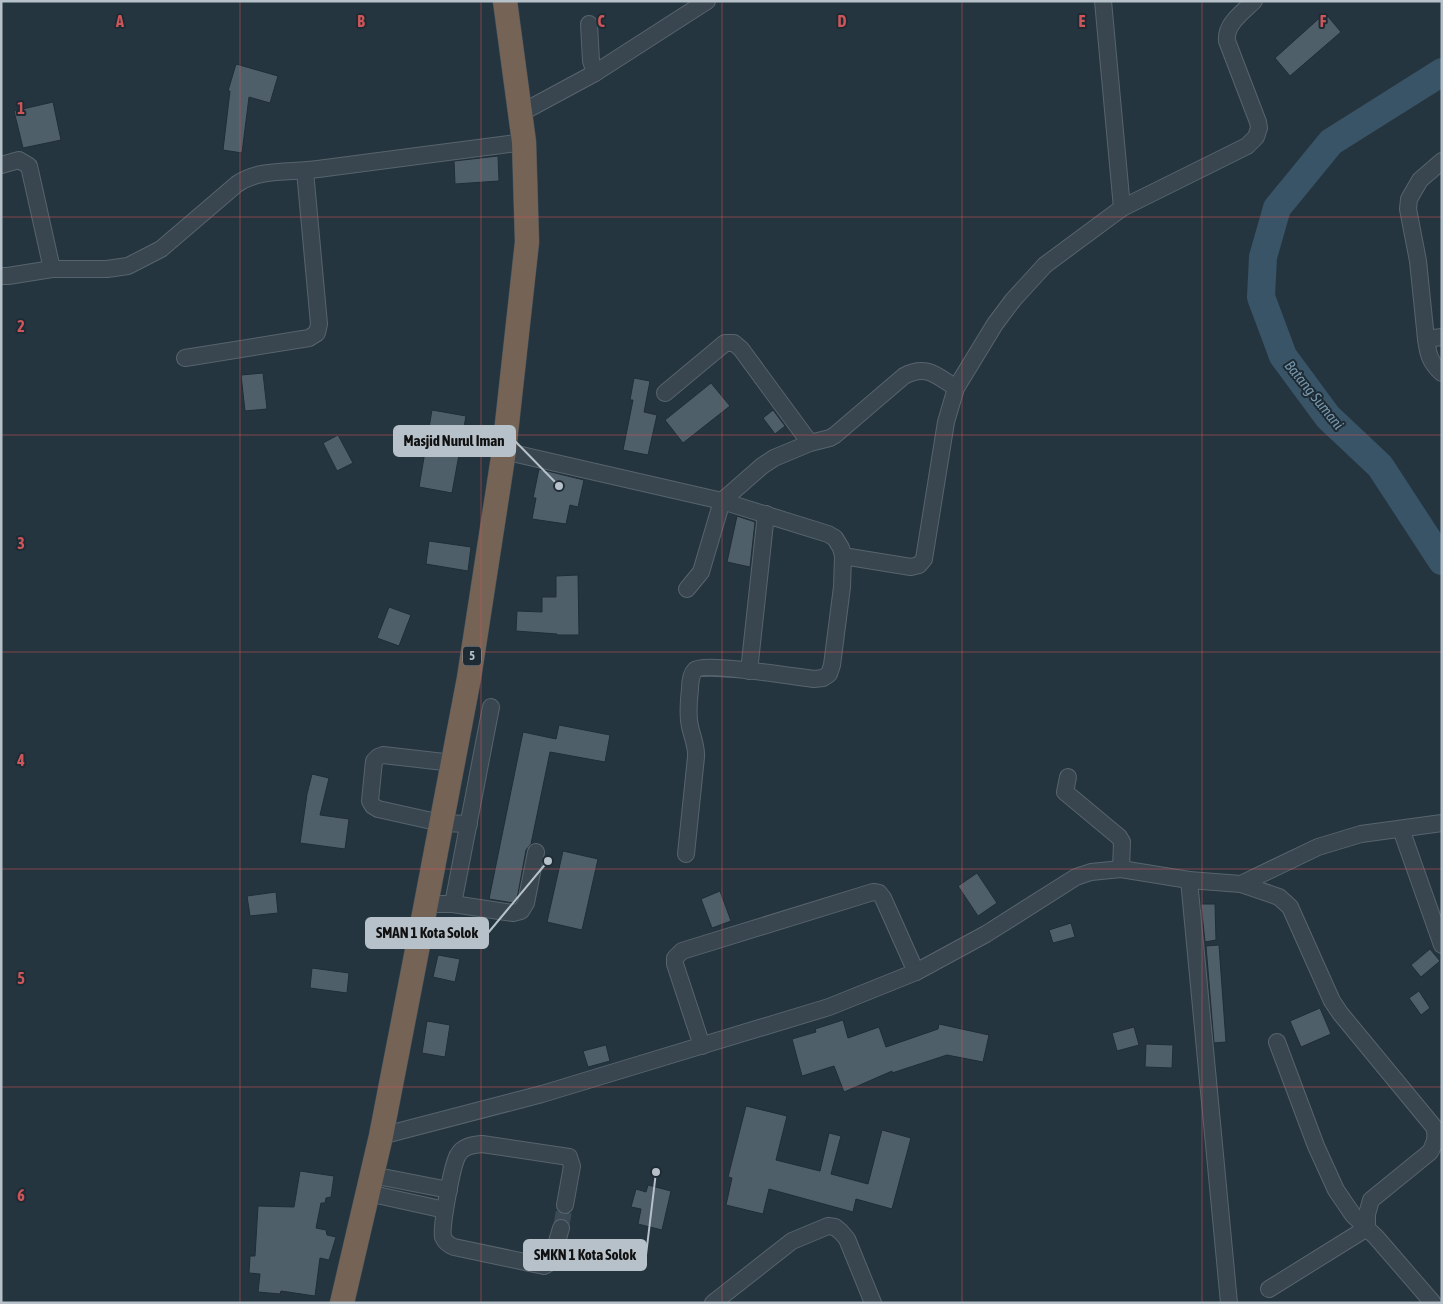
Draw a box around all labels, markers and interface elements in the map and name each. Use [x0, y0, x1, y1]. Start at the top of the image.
text: A [115, 12, 124, 30]
text: B [357, 12, 365, 30]
text: C [597, 12, 605, 30]
text: D [838, 12, 847, 30]
text: E [1079, 12, 1086, 30]
text: F [1320, 12, 1327, 30]
text: 1 [17, 99, 25, 117]
text: 2 [17, 317, 25, 335]
water label: Batang Sumani [1281, 357, 1348, 433]
callout: Masjid Nurul Iman [394, 426, 515, 456]
text: Masjid Nurul Iman [403, 432, 505, 449]
text: 3 [17, 534, 25, 552]
road number: 5 [463, 646, 481, 666]
text: 4 [16, 751, 25, 769]
callout: SMAN 1 Kota Solok [366, 918, 488, 948]
text: SMAN 1 Kota Solok [376, 924, 478, 941]
text: 5 [17, 969, 25, 987]
text: 6 [17, 1186, 25, 1204]
callout: SMKN 1 Kota Solok [524, 1240, 646, 1270]
text: SMKN 1 Kota Solok [534, 1246, 636, 1263]

